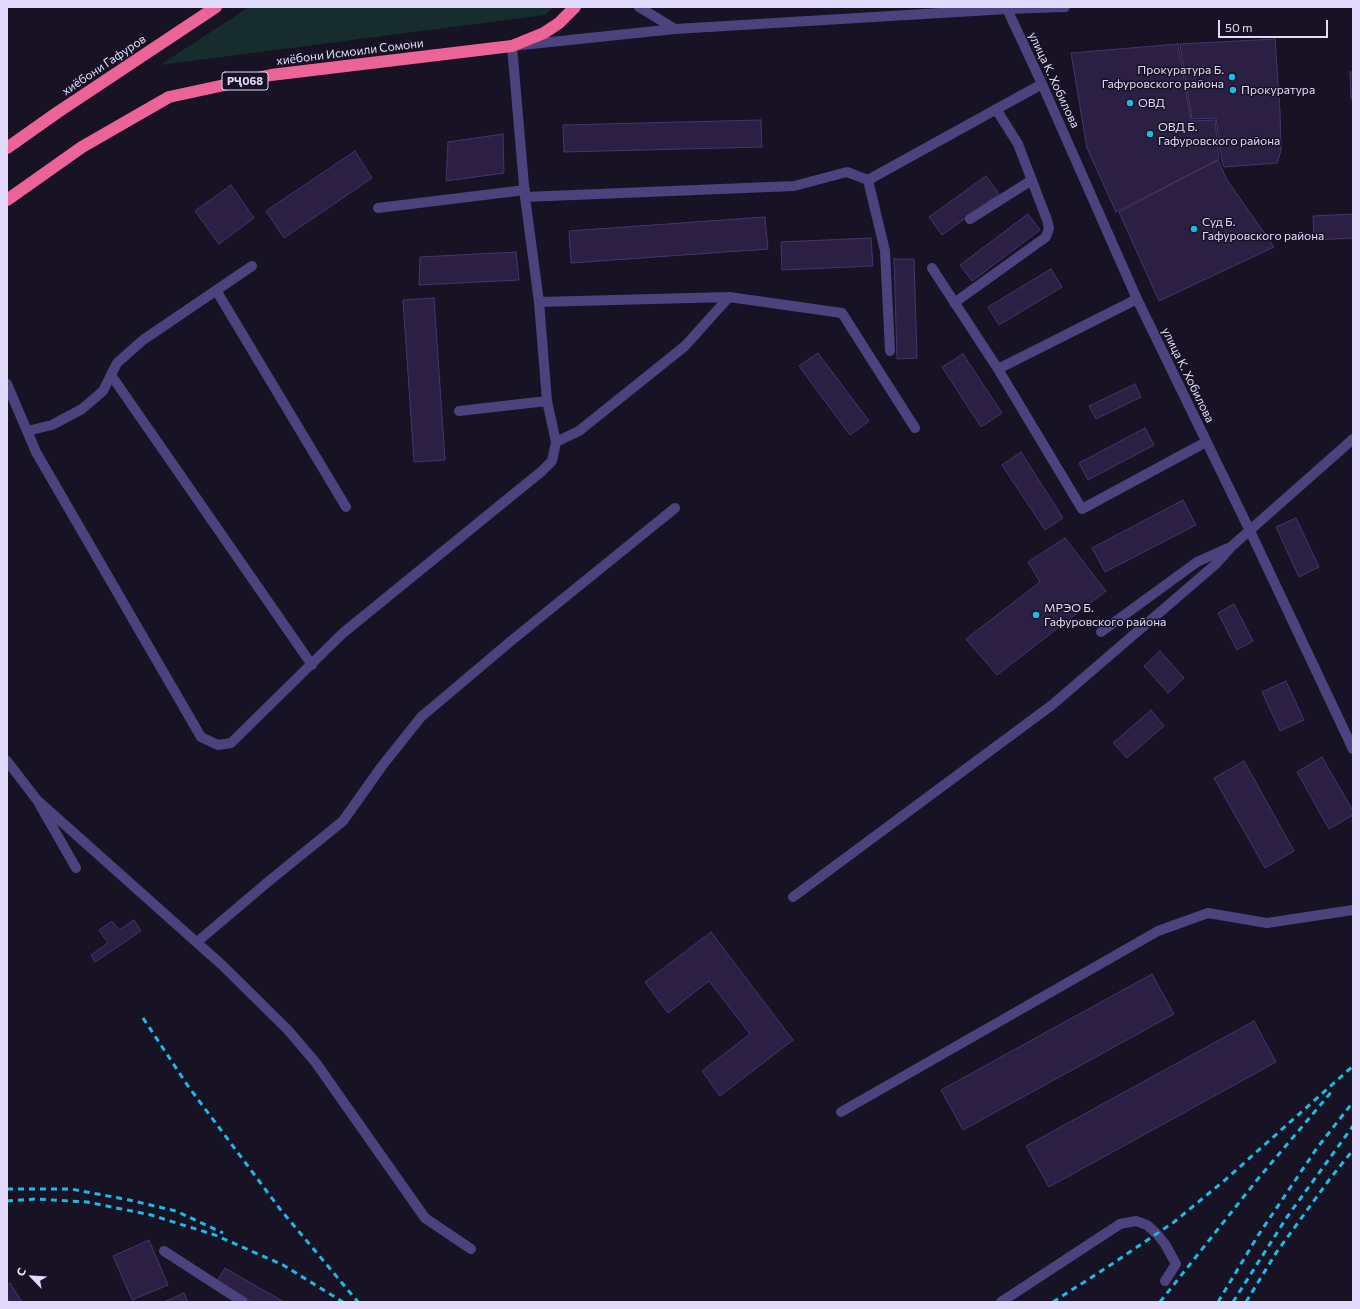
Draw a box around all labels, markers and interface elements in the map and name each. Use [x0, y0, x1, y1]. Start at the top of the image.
scale bar [1220, 12, 1330, 38]
text: 50 m [1225, 20, 1253, 34]
street label: улица К. Хобилова [1025, 30, 1083, 130]
street label: хиёбони Гафуров [59, 32, 149, 98]
street label: хиёбони Исмоили Сомони [275, 36, 425, 68]
place label: Прокуратура Б. Гафуровского района [1102, 63, 1224, 91]
road number: РҶ068 [222, 72, 268, 90]
marker: Прокуратура Б. Гафуровского района [1227, 72, 1237, 82]
place label: Прокуратура [1241, 83, 1315, 97]
marker: Прокуратура [1228, 85, 1238, 95]
place label: ОВД [1138, 96, 1165, 110]
marker: ОВД [1125, 98, 1135, 108]
place label: ОВД Б. Гафуровского района [1158, 120, 1280, 148]
marker: ОВД Б. Гафуровского района [1145, 129, 1155, 139]
place label: Суд Б. Гафуровского района [1202, 215, 1324, 243]
marker: Суд Б. Гафуровского района [1189, 224, 1199, 234]
street label: улица К. Хобилова [1159, 325, 1217, 425]
place label: МРЭО Б. Гафуровского района [1044, 601, 1166, 629]
marker: МРЭО Б. Гафуровского района [1031, 610, 1041, 620]
north arrow [12, 1257, 52, 1297]
text: С [13, 1266, 28, 1278]

